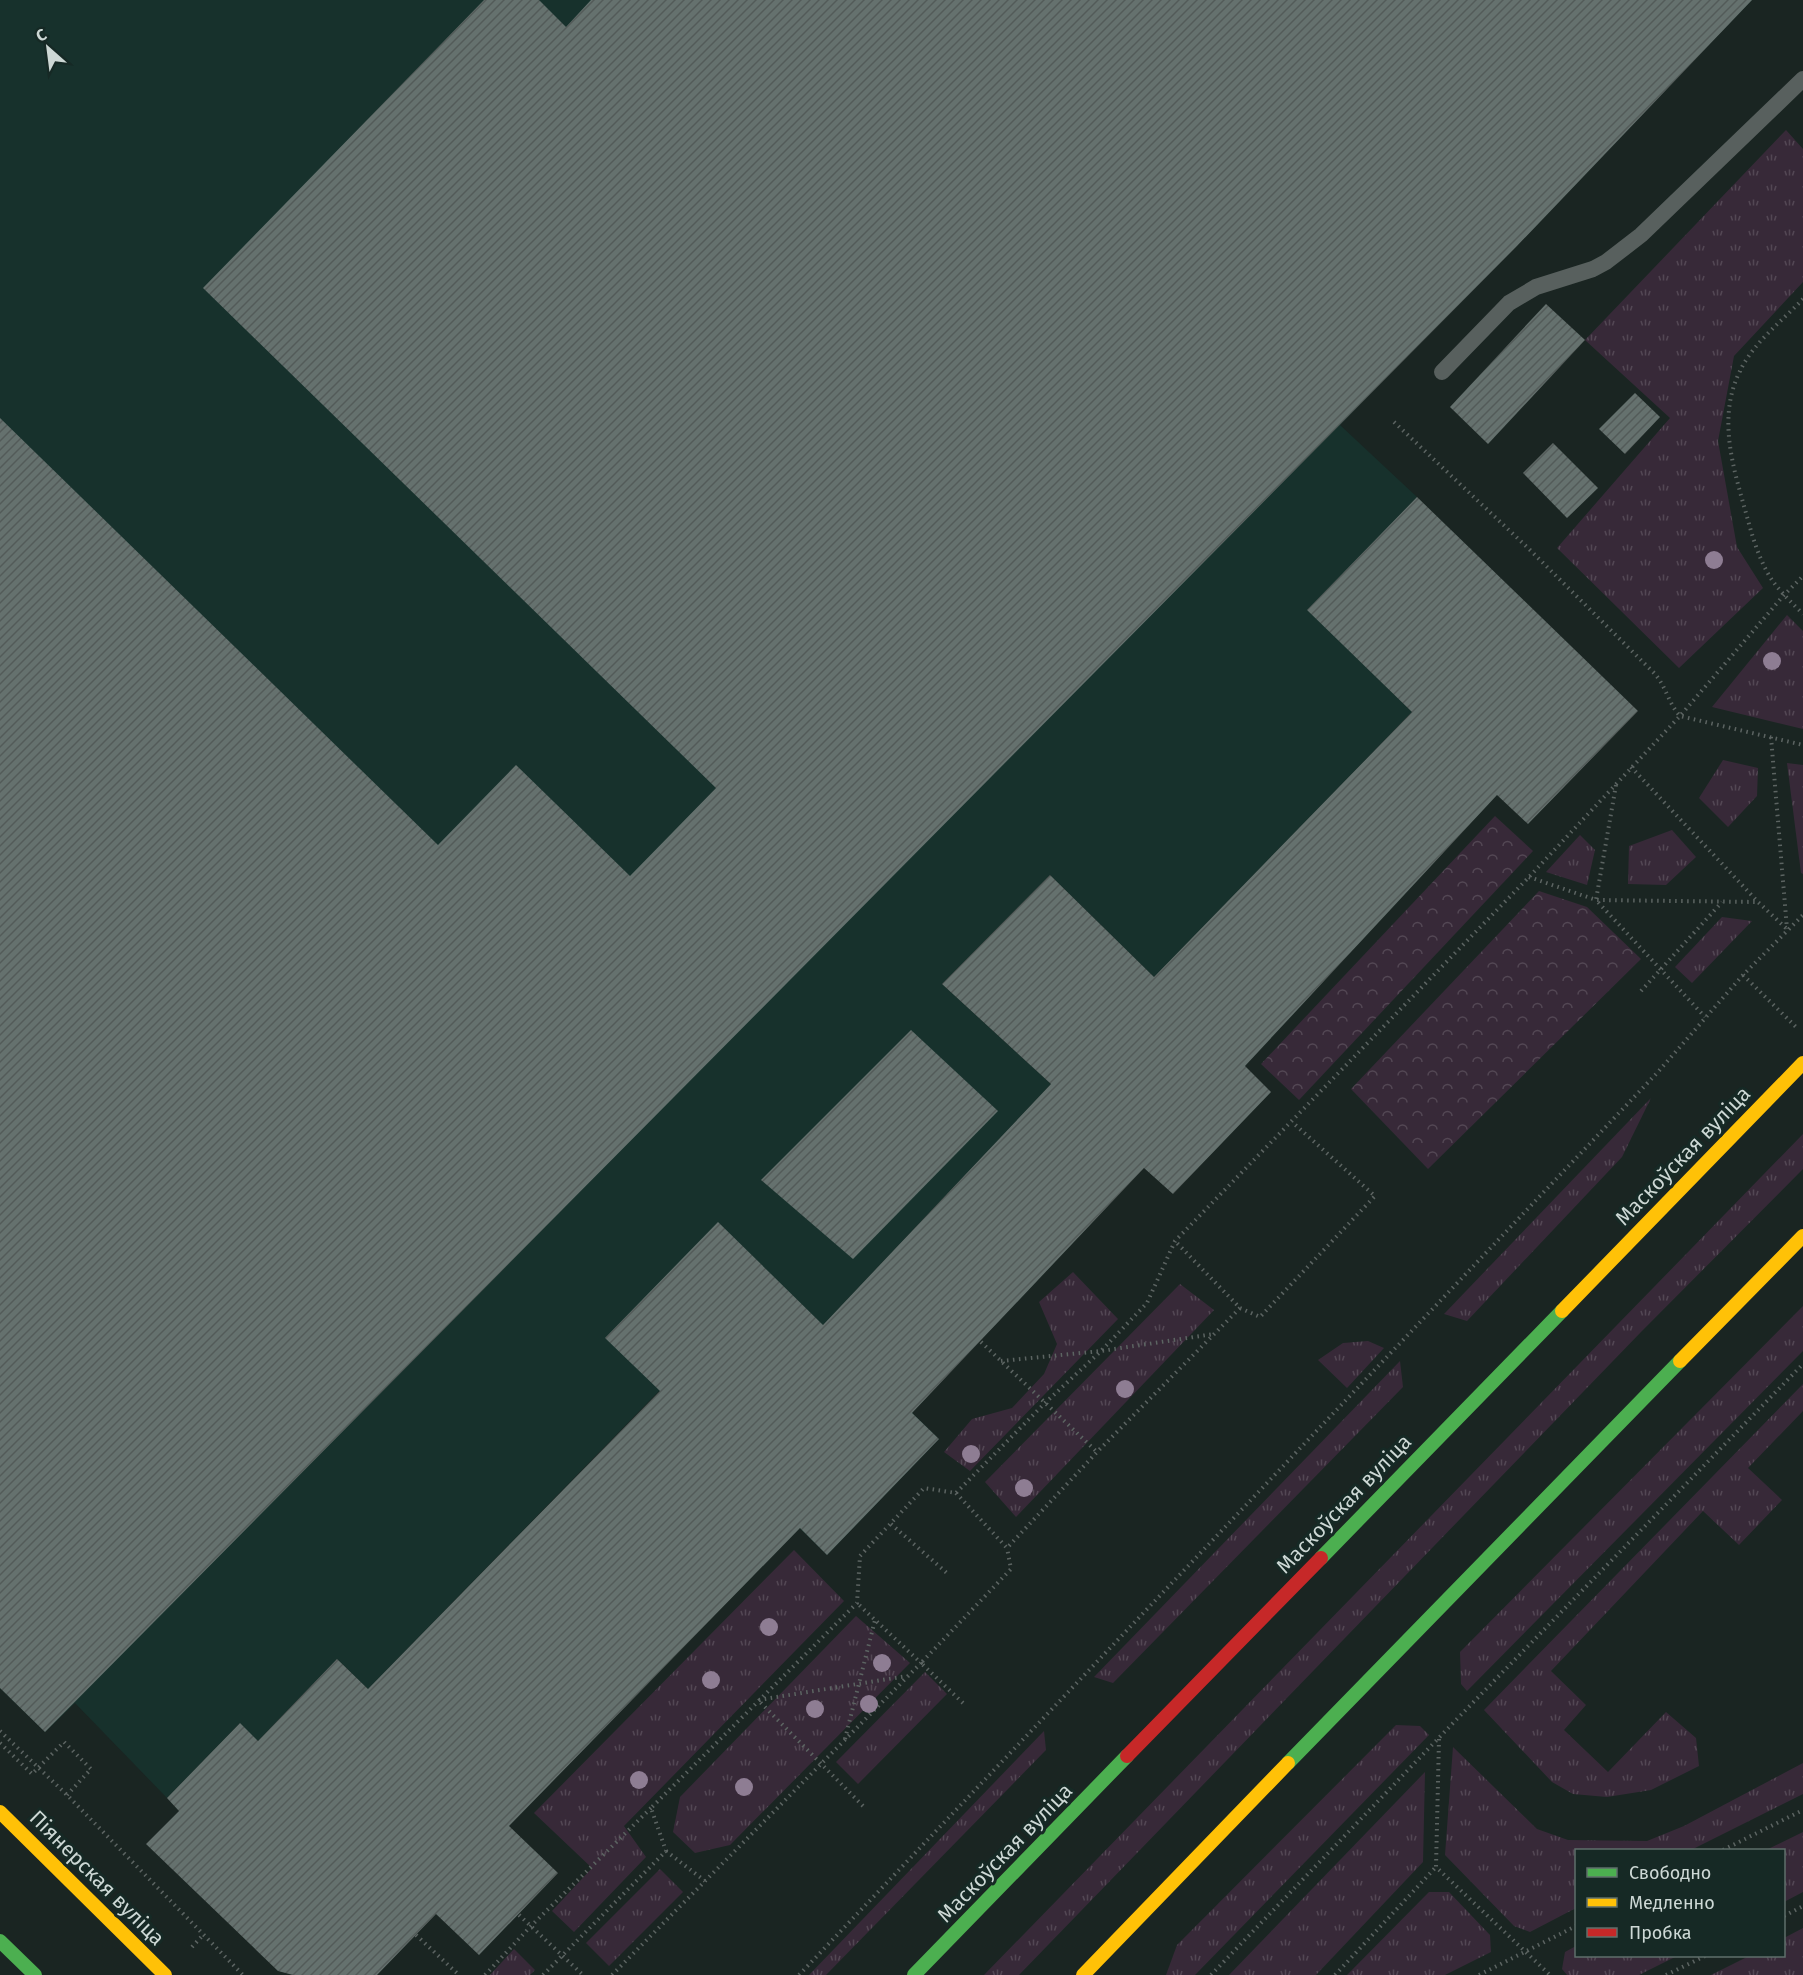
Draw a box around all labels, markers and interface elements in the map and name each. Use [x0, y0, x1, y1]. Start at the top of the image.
north arrow [18, 18, 78, 78]
text: С [33, 24, 50, 46]
street label: Маскоўская вуліца [1610, 1081, 1756, 1231]
street label: Маскоўская вуліца [1271, 1429, 1417, 1579]
street label: Маскоўская вуліца [932, 1778, 1078, 1928]
street label: Піянерская вуліца [24, 1805, 170, 1951]
legend [1575, 1849, 1785, 1957]
text: Свободно [1629, 1862, 1711, 1884]
text: Медленно [1629, 1892, 1715, 1914]
text: Пробка [1629, 1922, 1692, 1944]

